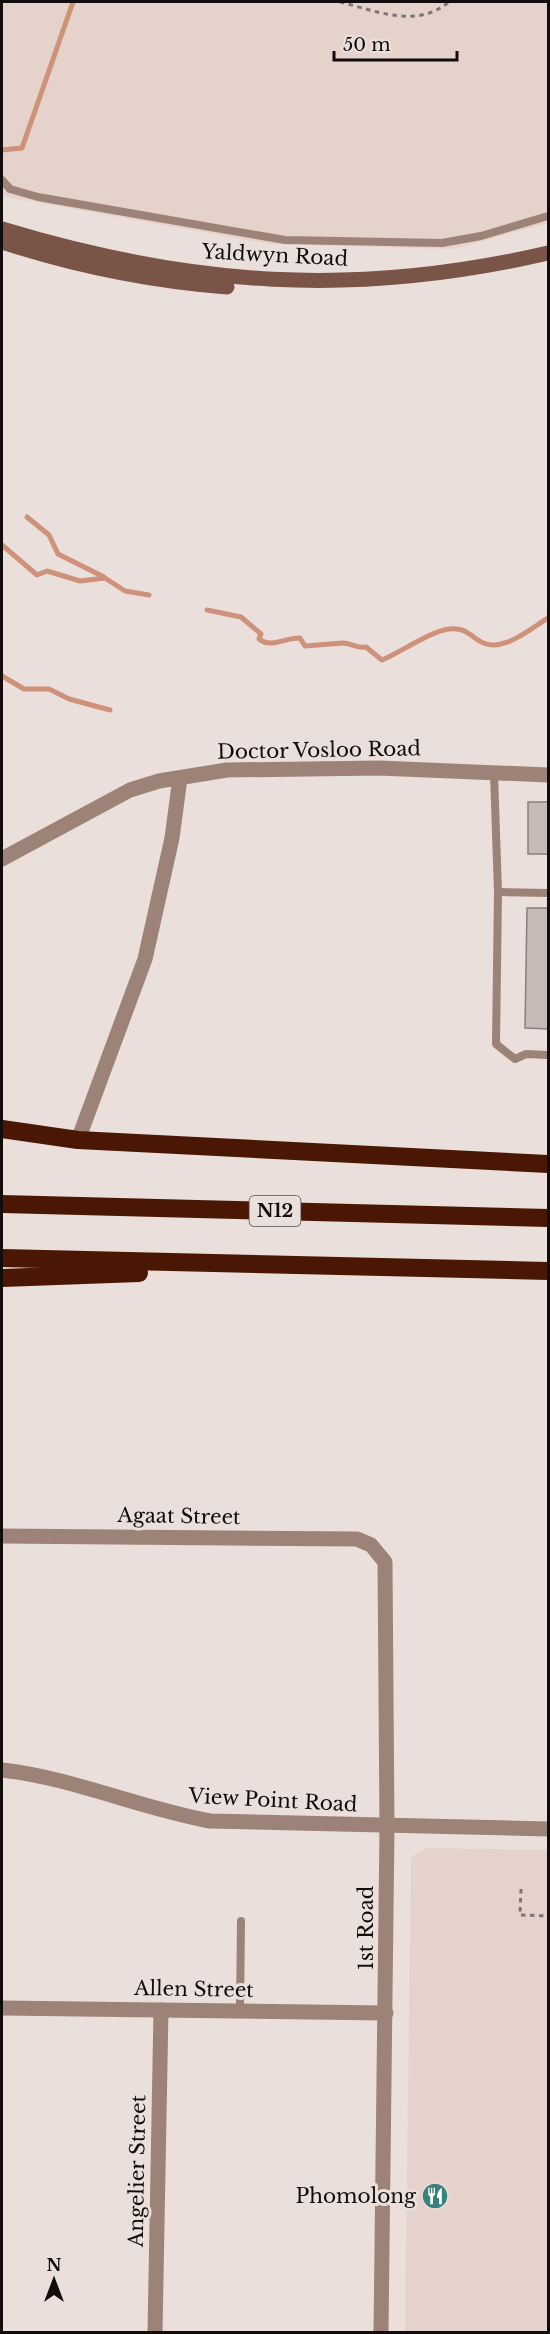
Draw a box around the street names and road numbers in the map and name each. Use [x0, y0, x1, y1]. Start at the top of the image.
street label: Yaldwyn Road [200, 239, 349, 271]
street label: Doctor Vosloo Road [217, 736, 421, 764]
road number: N12 [250, 1196, 300, 1226]
street label: Agaat Street [116, 1503, 241, 1529]
street label: View Point Road [187, 1784, 358, 1816]
street label: 1st Road [354, 1886, 378, 1970]
street label: Allen Street [133, 1976, 254, 2002]
street label: Angelier Street [124, 2094, 150, 2248]

